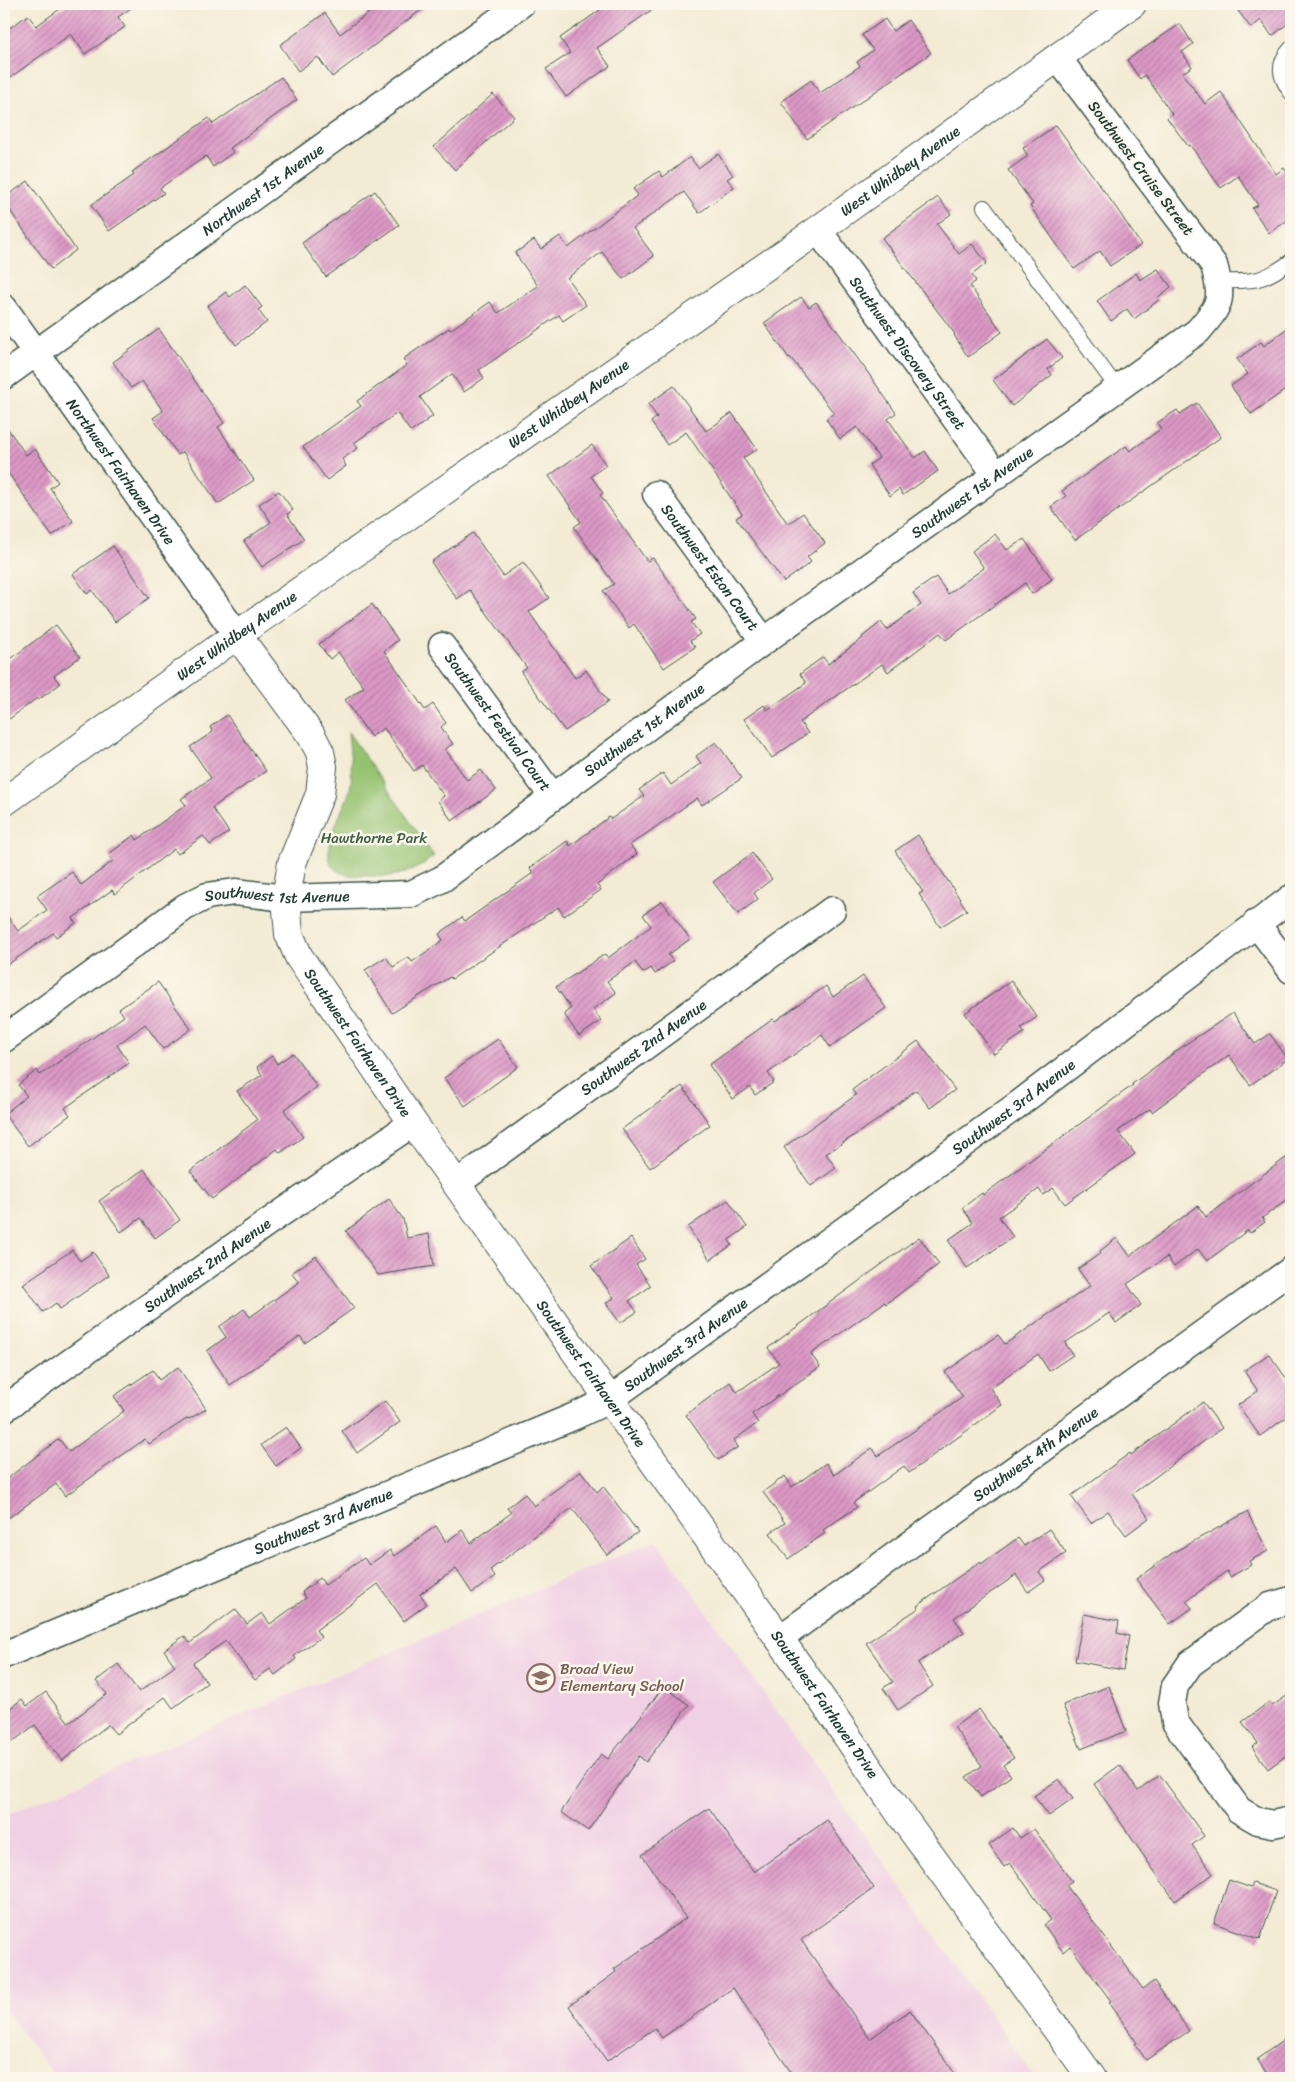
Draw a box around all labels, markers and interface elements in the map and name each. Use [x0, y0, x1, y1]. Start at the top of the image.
street label: Southwest Cruise Street [1081, 95, 1201, 242]
street label: West Whidbey Avenue [834, 119, 966, 223]
street label: Northwest 1st Avenue [196, 137, 330, 243]
street label: Southwest Discovery Street [842, 270, 973, 436]
street label: West Whidbey Avenue [503, 352, 635, 455]
street label: Northwest Fairhaven Drive [59, 393, 182, 551]
street label: Southwest 1st Avenue [905, 439, 1039, 545]
street label: Southwest Eston Court [654, 498, 766, 637]
street label: West Whidbey Avenue [171, 584, 303, 688]
street label: Southwest Festival Court [438, 646, 558, 797]
street label: Southwest 1st Avenue [578, 676, 710, 783]
park label: Hawthorne Park [321, 825, 428, 851]
street label: Southwest 1st Avenue [203, 879, 350, 911]
street label: Southwest Fairhaven Drive [297, 963, 418, 1122]
street label: Southwest 2nd Avenue [575, 992, 712, 1102]
street label: Southwest 3rd Avenue [946, 1052, 1081, 1162]
street label: Southwest 2nd Avenue [138, 1211, 276, 1319]
street label: Southwest 3rd Avenue [618, 1291, 753, 1399]
street label: Southwest Fairhaven Drive [529, 1294, 653, 1453]
street label: Southwest 4th Avenue [967, 1400, 1104, 1509]
street label: Southwest 3rd Avenue [250, 1481, 397, 1562]
street label: Southwest Fairhaven Drive [764, 1624, 886, 1784]
place label: Broad View Elementary School [560, 1656, 685, 1699]
school or university icon: Broad View Elementary School [526, 1663, 556, 1693]

